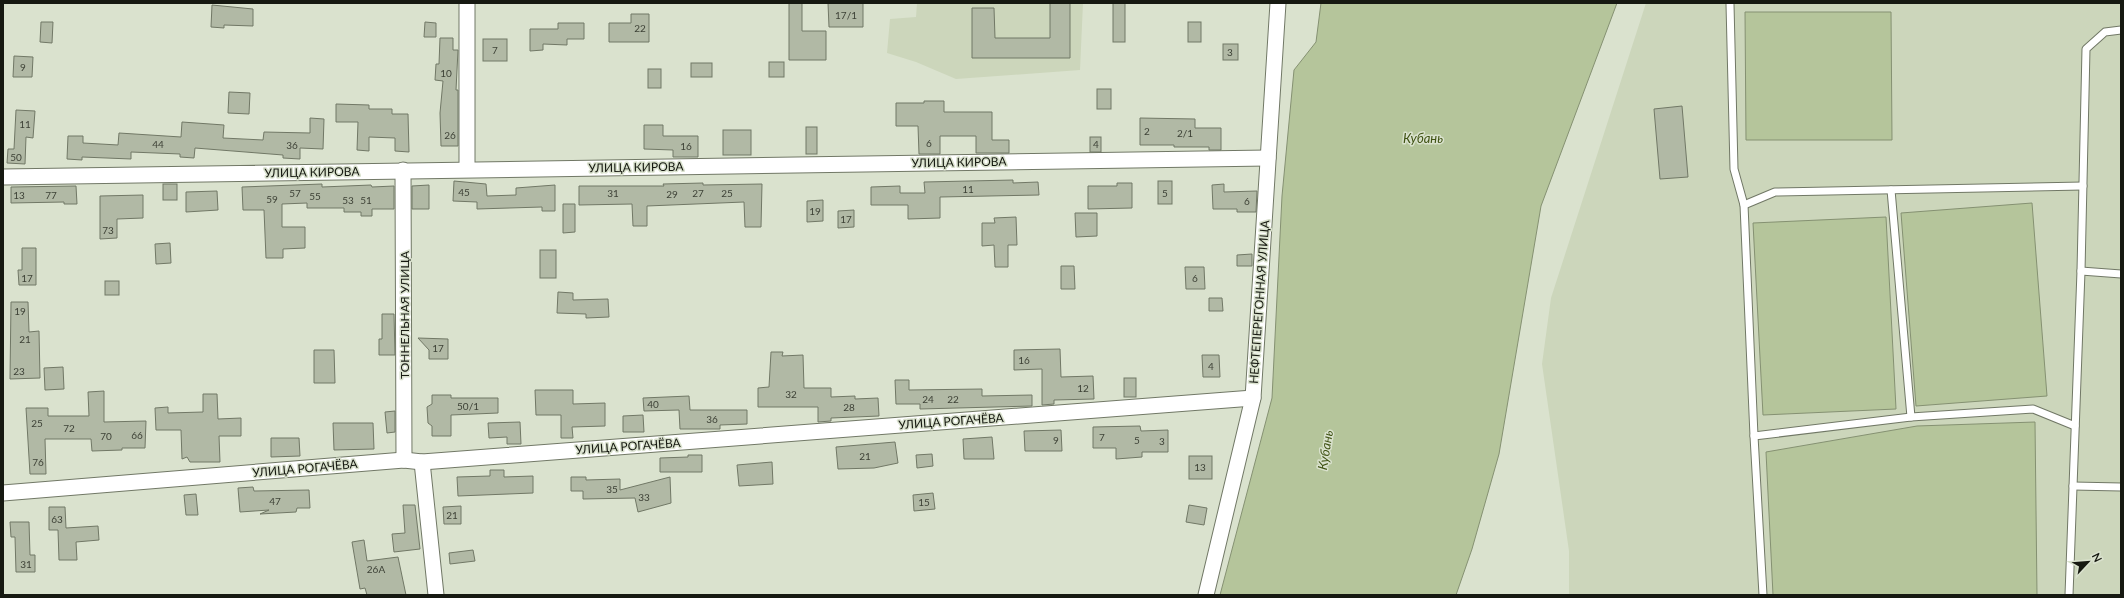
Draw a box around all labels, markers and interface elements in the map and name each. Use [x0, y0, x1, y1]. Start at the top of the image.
house number: 17/1 [835, 9, 857, 21]
house number: 22 [634, 22, 646, 34]
house number: 7 [492, 44, 498, 56]
house number: 3 [1227, 46, 1233, 58]
house number: 9 [20, 61, 26, 73]
house number: 10 [440, 67, 452, 79]
house number: 11 [19, 118, 31, 130]
house number: 2 [1144, 125, 1150, 137]
house number: 2/1 [1177, 127, 1193, 139]
house number: 26 [444, 129, 456, 141]
water label: Кубань [1403, 130, 1443, 146]
house number: 6 [926, 137, 932, 149]
house number: 44 [152, 138, 164, 150]
house number: 4 [1093, 138, 1099, 150]
house number: 36 [286, 139, 298, 151]
house number: 16 [680, 140, 692, 152]
house number: 50 [10, 151, 22, 163]
street label: УЛИЦА КИРОВА [911, 154, 1008, 170]
street label: УЛИЦА КИРОВА [588, 159, 685, 175]
street label: УЛИЦА КИРОВА [264, 164, 361, 180]
house number: 11 [962, 183, 974, 195]
house number: 45 [458, 186, 470, 198]
house number: 57 [289, 187, 301, 199]
house number: 31 [607, 187, 619, 199]
house number: 27 [692, 187, 704, 199]
house number: 25 [721, 187, 733, 199]
house number: 5 [1162, 187, 1168, 199]
house number: 29 [666, 188, 678, 200]
house number: 13 [13, 189, 25, 201]
house number: 77 [45, 189, 57, 201]
house number: 55 [309, 190, 321, 202]
house number: 59 [266, 193, 278, 205]
house number: 53 [342, 194, 354, 206]
house number: 51 [360, 194, 372, 206]
house number: 6 [1244, 195, 1250, 207]
house number: 19 [809, 205, 821, 217]
house number: 17 [840, 213, 852, 225]
street label: НЕФТЕПЕРЕГОННАЯ УЛИЦА [1246, 219, 1272, 384]
house number: 73 [102, 224, 114, 236]
street label: ТОННЕЛЬНАЯ УЛИЦА [397, 250, 412, 379]
house number: 17 [21, 272, 33, 284]
house number: 6 [1192, 272, 1198, 284]
house number: 19 [14, 305, 26, 317]
house number: 21 [19, 333, 31, 345]
house number: 17 [432, 342, 444, 354]
house number: 16 [1018, 354, 1030, 366]
house number: 4 [1208, 360, 1214, 372]
house number: 23 [13, 365, 25, 377]
house number: 12 [1077, 382, 1089, 394]
house number: 32 [785, 388, 797, 400]
house number: 24 [922, 393, 934, 405]
house number: 22 [947, 393, 959, 405]
house number: 40 [647, 398, 659, 410]
house number: 50/1 [457, 400, 479, 412]
house number: 28 [843, 401, 855, 413]
street label: УЛИЦА РОГАЧЁВА [898, 410, 1005, 432]
house number: 36 [706, 413, 718, 425]
house number: 25 [31, 417, 43, 429]
house number: 72 [63, 422, 75, 434]
house number: 66 [131, 429, 143, 441]
water label: Кубань [1314, 429, 1336, 471]
house number: 70 [100, 430, 112, 442]
house number: 7 [1099, 431, 1105, 443]
house number: 9 [1053, 434, 1059, 446]
house number: 5 [1134, 434, 1140, 446]
street label: УЛИЦА РОГАЧЁВА [575, 435, 682, 457]
house number: 3 [1159, 435, 1165, 447]
house number: 21 [859, 450, 871, 462]
house number: 76 [32, 456, 44, 468]
street label: УЛИЦА РОГАЧЁВА [252, 456, 359, 480]
house number: 13 [1194, 461, 1206, 473]
house number: 35 [606, 483, 618, 495]
house number: 33 [638, 491, 650, 503]
house number: 47 [269, 495, 281, 507]
house number: 15 [918, 496, 930, 508]
house number: 21 [446, 509, 458, 521]
house number: 63 [51, 513, 63, 525]
north arrow [2068, 542, 2108, 582]
text: N [2090, 551, 2105, 564]
house number: 31 [20, 558, 32, 570]
house number: 26А [367, 563, 385, 575]

